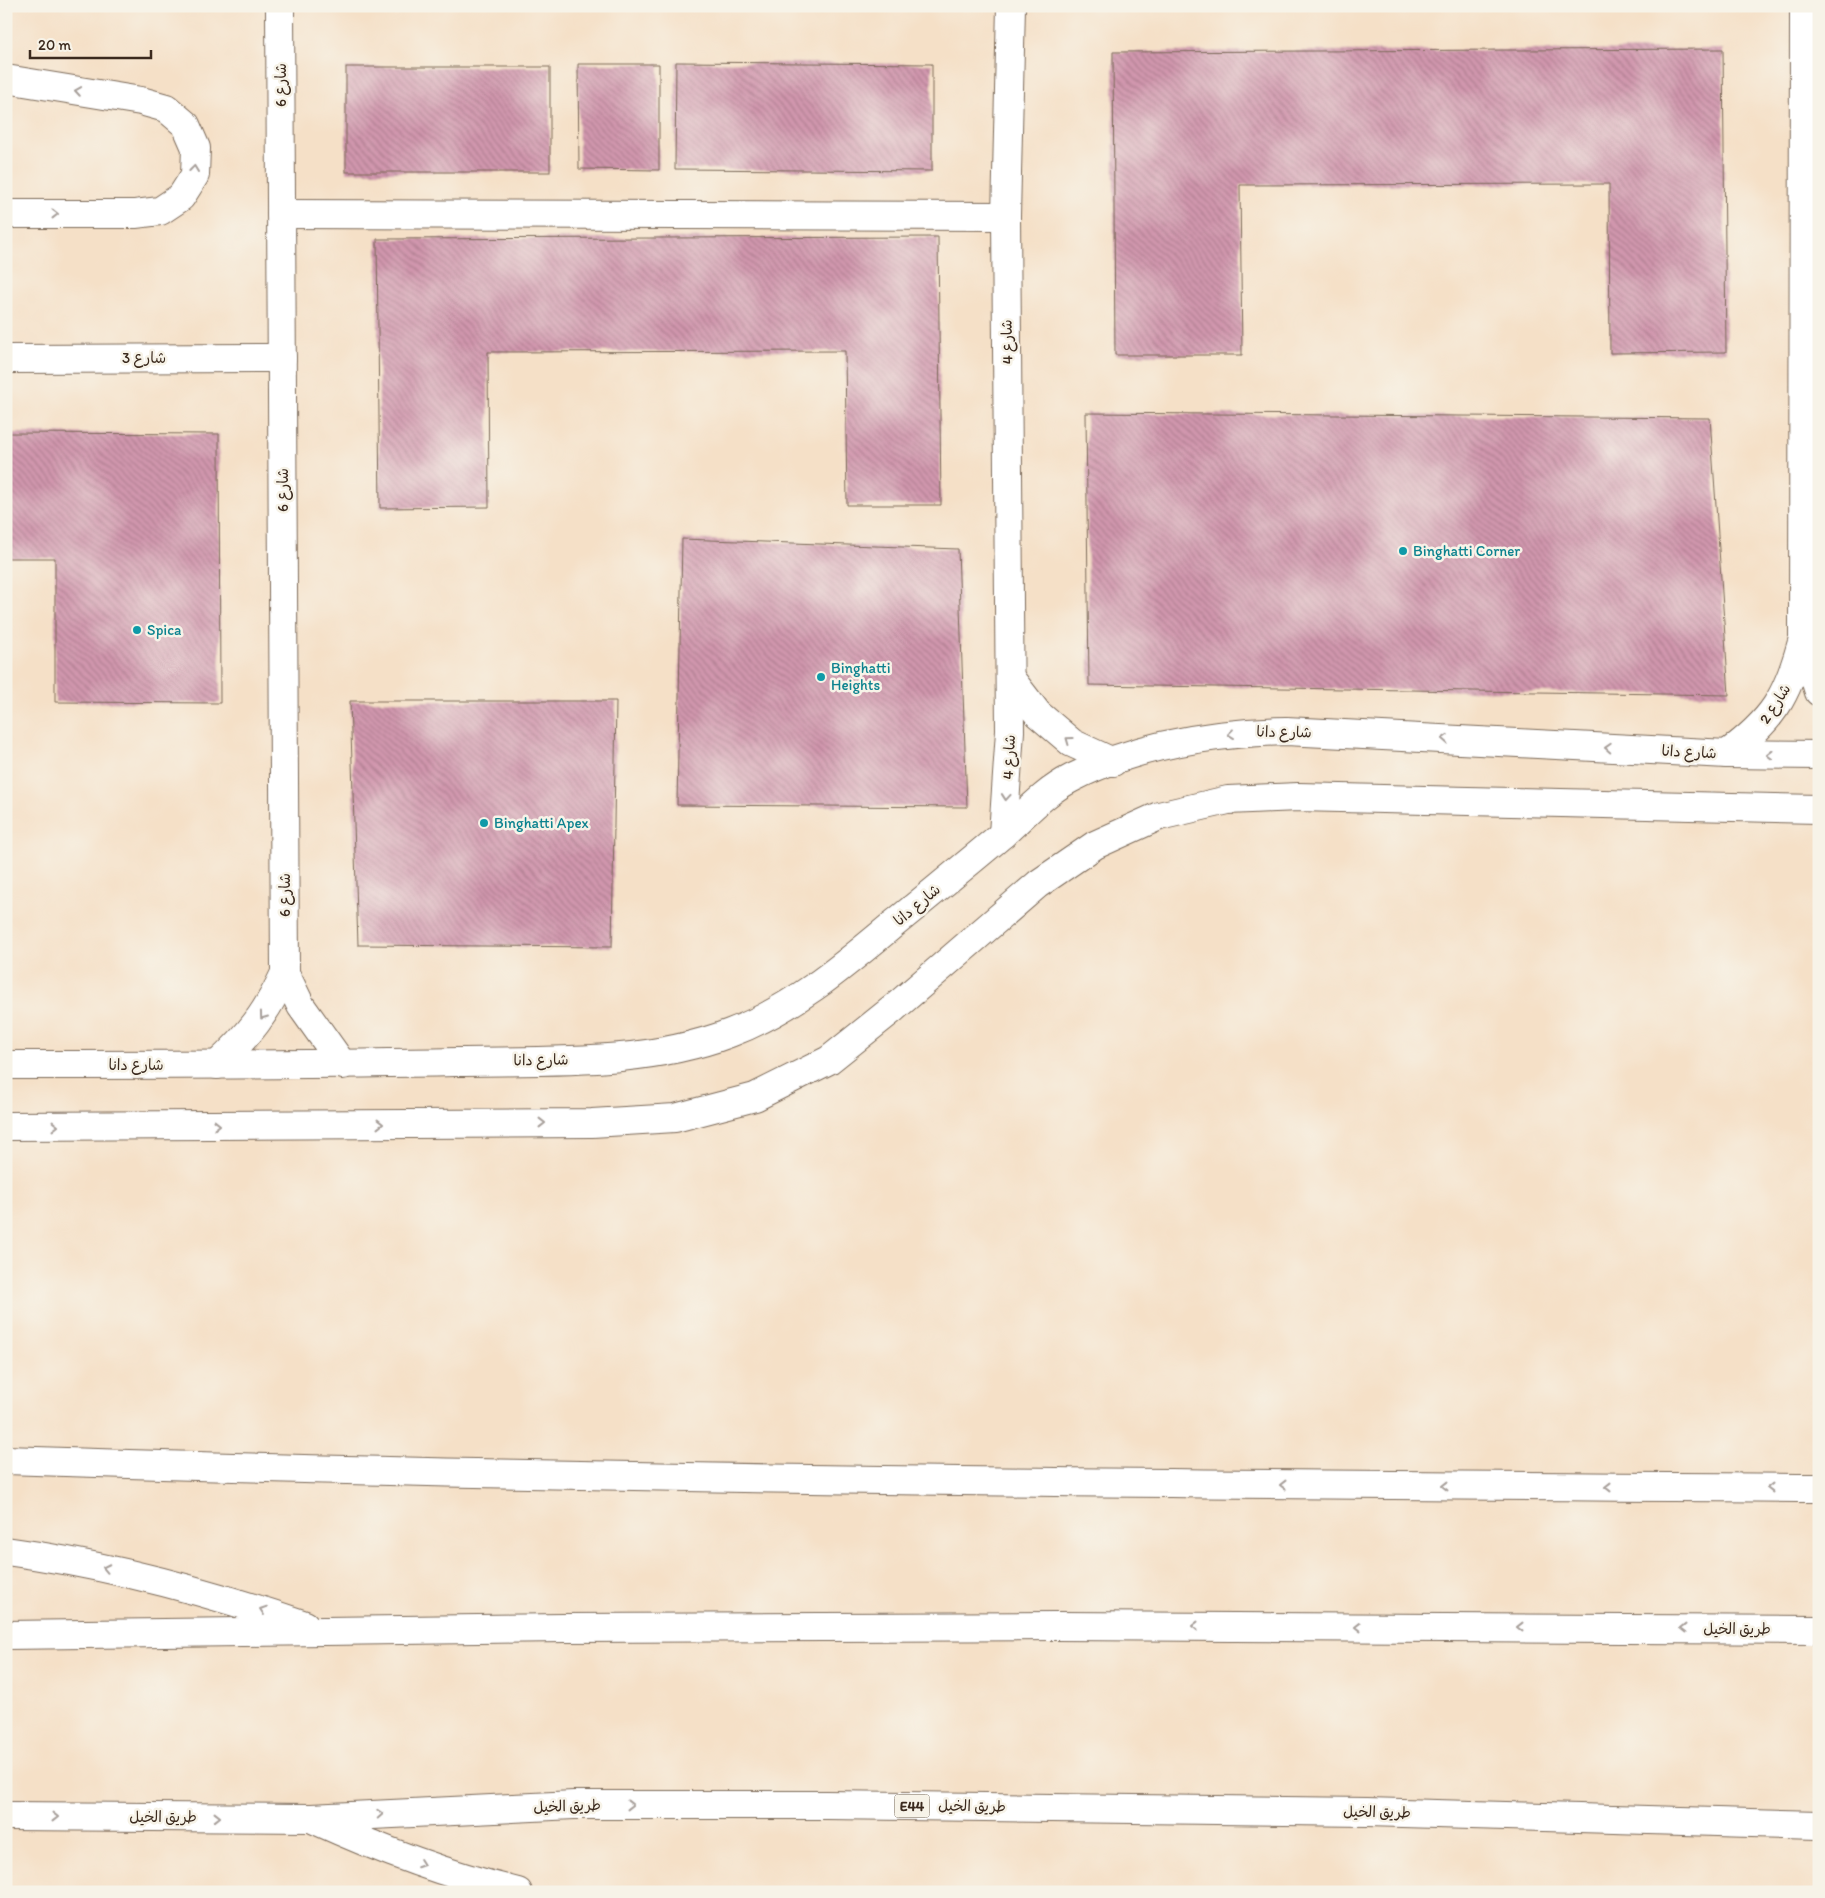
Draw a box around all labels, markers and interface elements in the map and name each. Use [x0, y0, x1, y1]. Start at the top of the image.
scale bar [30, 28, 151, 60]
text: 20 m [38, 36, 72, 54]
street label: شارع 6 [272, 63, 291, 107]
one-way arrow [74, 86, 82, 96]
one-way arrow [188, 164, 199, 172]
one-way arrow [52, 209, 59, 219]
street label: شارع 4 [998, 319, 1017, 365]
street label: شارع 3 [122, 349, 166, 368]
street label: شارع 6 [274, 468, 293, 512]
place label: Binghatti Corner [1413, 542, 1520, 560]
marker: Binghatti Corner [1397, 545, 1409, 557]
place label: Spica [147, 621, 182, 639]
marker: Spica [131, 624, 143, 636]
place label: Binghatti Heights [831, 659, 890, 694]
marker: Binghatti Heights [815, 671, 827, 683]
street label: شارع 2 [1756, 681, 1795, 728]
street label: شارع دانا [1256, 723, 1312, 742]
one-way arrow [1226, 728, 1235, 738]
street label: شارع 4 [999, 734, 1020, 780]
one-way arrow [1441, 734, 1449, 745]
one-way arrow [1065, 737, 1075, 746]
street label: شارع دانا [1661, 742, 1717, 763]
one-way arrow [1603, 743, 1611, 754]
one-way arrow [1766, 750, 1774, 760]
one-way arrow [1001, 794, 1012, 802]
place label: Binghatti Apex [494, 814, 589, 832]
marker: Binghatti Apex [478, 817, 490, 829]
street label: شارع 6 [276, 873, 295, 917]
street label: شارع دانا [890, 880, 945, 930]
one-way arrow [260, 1010, 268, 1019]
street label: شارع دانا [513, 1051, 569, 1070]
street label: شارع دانا [108, 1056, 164, 1075]
one-way arrow [539, 1118, 547, 1128]
one-way arrow [376, 1119, 384, 1129]
one-way arrow [214, 1120, 222, 1130]
one-way arrow [52, 1121, 59, 1131]
one-way arrow [1278, 1480, 1286, 1490]
one-way arrow [1441, 1481, 1448, 1491]
one-way arrow [1603, 1482, 1611, 1492]
one-way arrow [1766, 1483, 1774, 1493]
one-way arrow [102, 1563, 111, 1574]
one-way arrow [259, 1606, 268, 1616]
street label: طريق الخيل [1703, 1620, 1771, 1638]
one-way arrow [1191, 1621, 1198, 1631]
one-way arrow [1353, 1622, 1361, 1632]
one-way arrow [1516, 1622, 1524, 1632]
one-way arrow [1678, 1624, 1686, 1634]
road number: E44 [894, 1794, 930, 1818]
street label: طريق الخيل [533, 1796, 601, 1816]
street label: طريق الخيل [938, 1796, 1006, 1816]
one-way arrow [626, 1800, 634, 1810]
street label: طريق الخيل [1343, 1802, 1411, 1822]
street label: طريق الخيل [129, 1808, 197, 1826]
one-way arrow [376, 1809, 384, 1820]
one-way arrow [52, 1812, 59, 1822]
one-way arrow [214, 1812, 222, 1822]
one-way arrow [416, 1858, 424, 1868]

